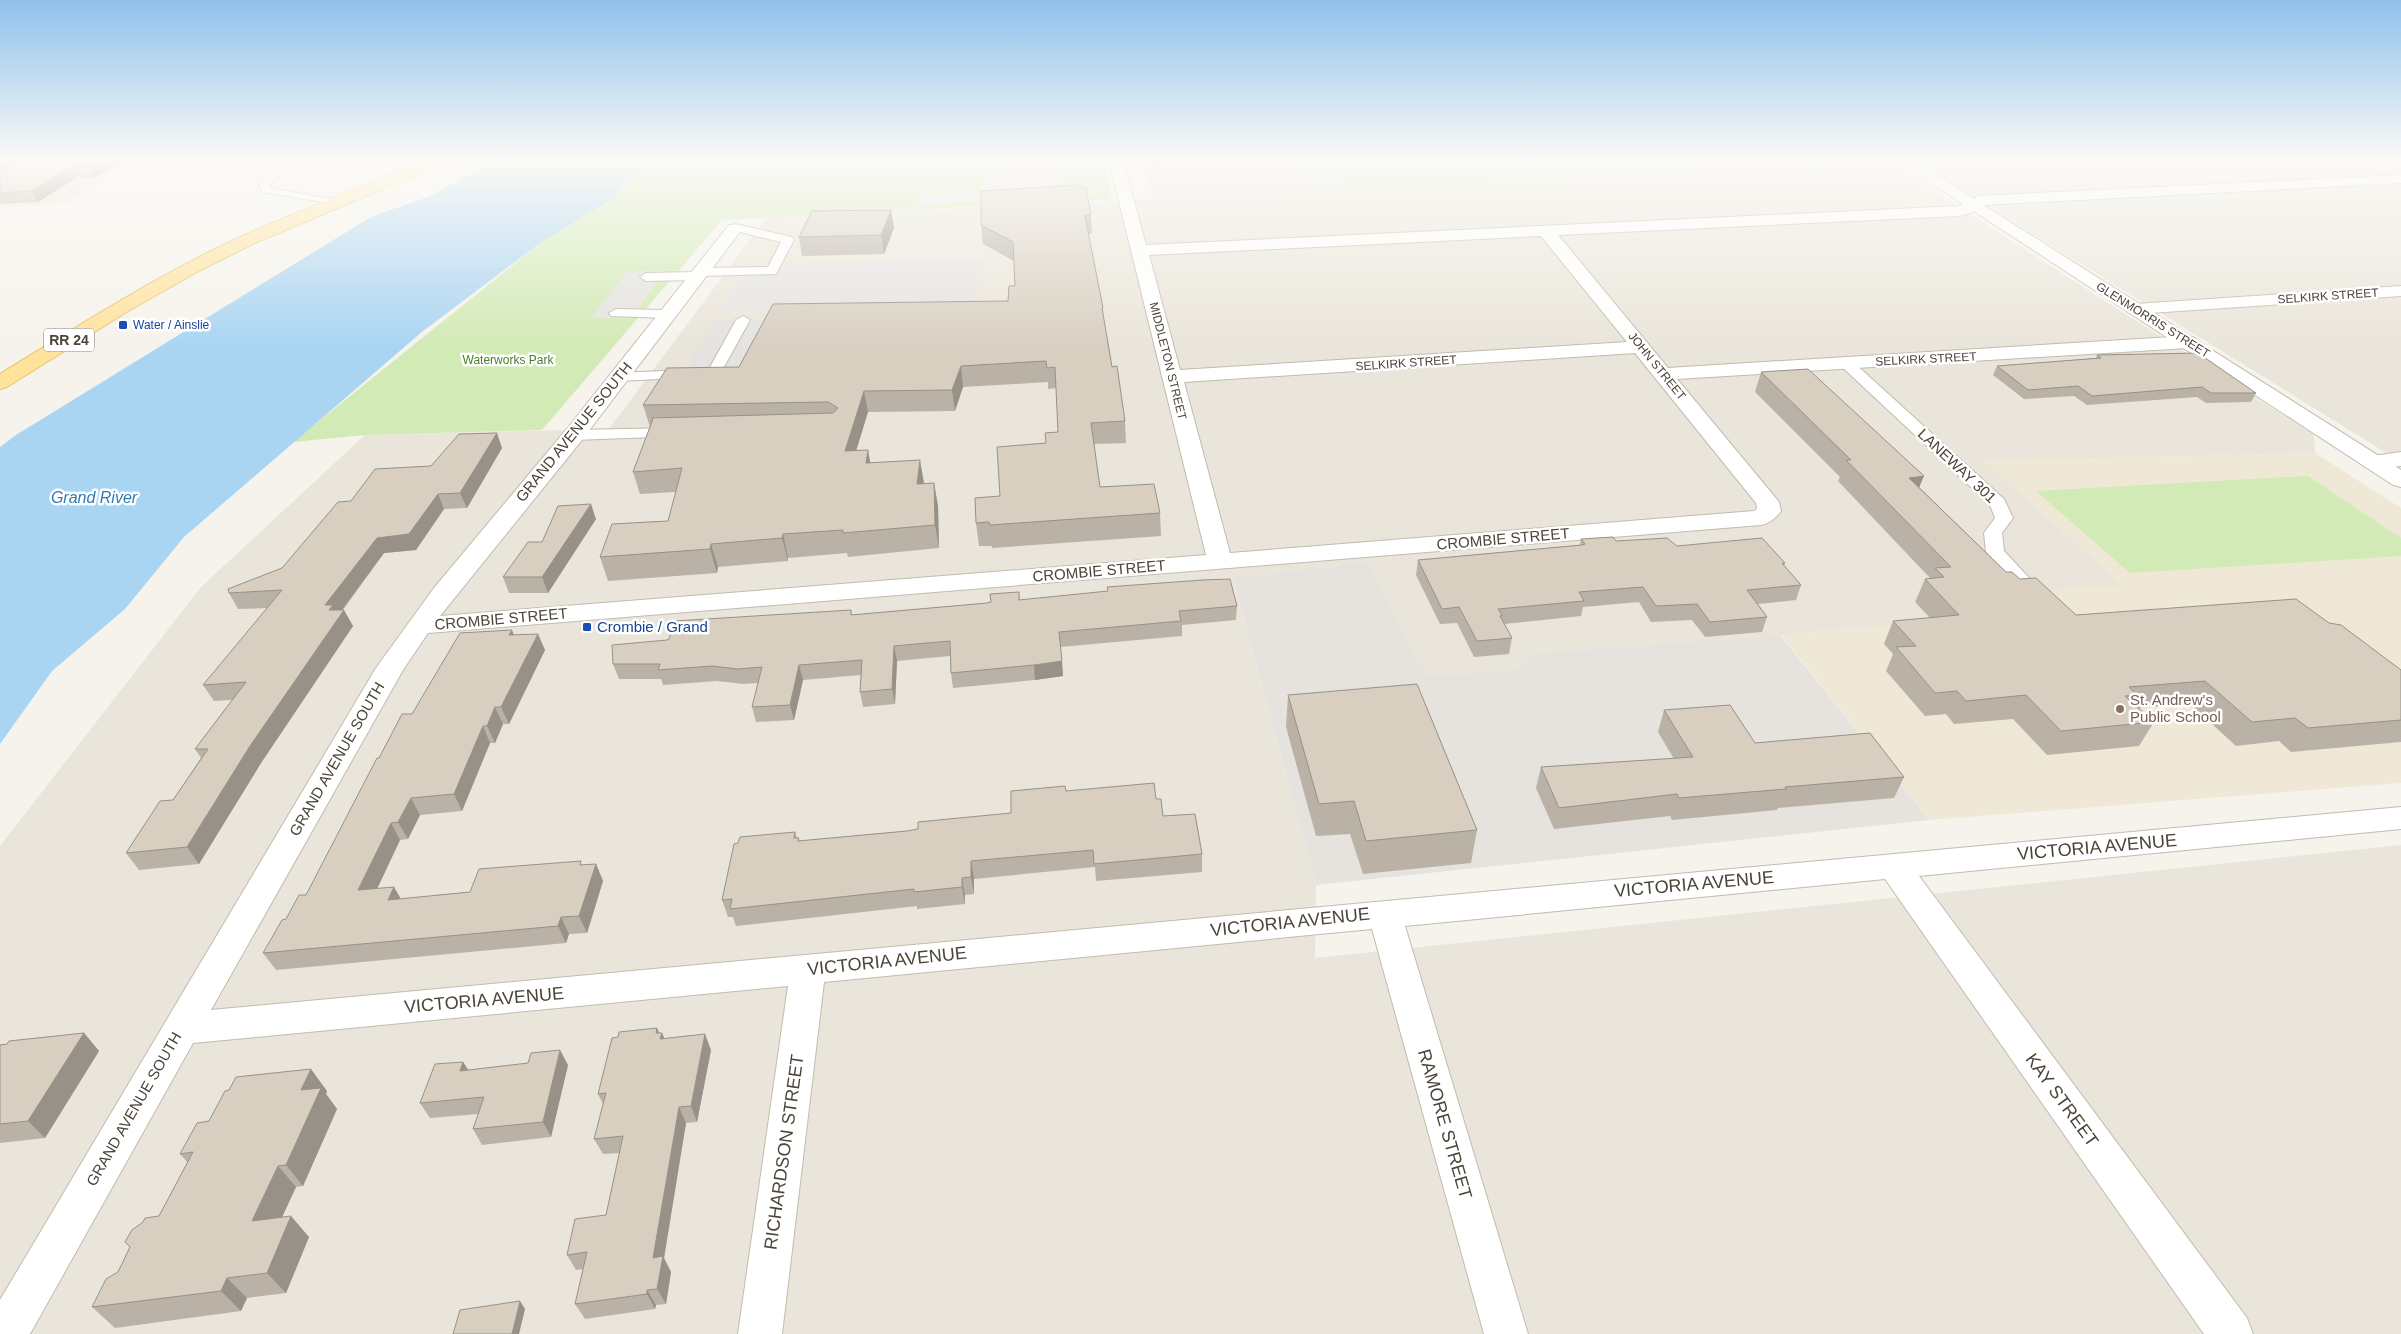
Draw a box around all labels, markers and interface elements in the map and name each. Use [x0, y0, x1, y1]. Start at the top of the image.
street label: GLENMORRIS STREET [2094, 279, 2213, 361]
street label: SELKIRK STREET [2277, 285, 2380, 307]
street label: MIDDLETON STREET [1147, 301, 1190, 422]
place label: Water / Ainslie [133, 318, 210, 332]
marker: Water / Ainslie [117, 319, 129, 331]
road number: RR 24 [44, 328, 94, 352]
street label: JOHN STREET [1625, 329, 1689, 403]
street label: SELKIRK STREET [1875, 349, 1978, 369]
street label: SELKIRK STREET [1355, 352, 1458, 374]
park label: Waterworks Park [463, 353, 554, 367]
street label: GRAND AVENUE SOUTH [512, 358, 635, 505]
street label: LANEWAY 301 [1915, 425, 2000, 506]
water label: Grand River [51, 489, 138, 506]
street label: CROMBIE STREET [1436, 524, 1570, 553]
street label: CROMBIE STREET [1032, 556, 1166, 585]
street label: CROMBIE STREET [434, 604, 568, 633]
place label: Crombie / Grand [597, 618, 708, 635]
marker: Crombie / Grand [581, 621, 593, 633]
street label: GRAND AVENUE SOUTH [286, 679, 388, 839]
place label: St. Andrew's Public School [2130, 691, 2221, 725]
marker: St. Andrew's Public School [2114, 703, 2126, 715]
street label: VICTORIA AVENUE [2016, 830, 2178, 864]
street label: VICTORIA AVENUE [1613, 867, 1775, 901]
street label: VICTORIA AVENUE [1209, 904, 1371, 940]
street label: VICTORIA AVENUE [806, 943, 968, 979]
street label: VICTORIA AVENUE [403, 983, 565, 1017]
street label: GRAND AVENUE SOUTH [83, 1029, 185, 1189]
street label: RAMORE STREET [1414, 1047, 1476, 1201]
street label: KAY STREET [2021, 1049, 2103, 1151]
street label: RICHARDSON STREET [760, 1053, 808, 1251]

